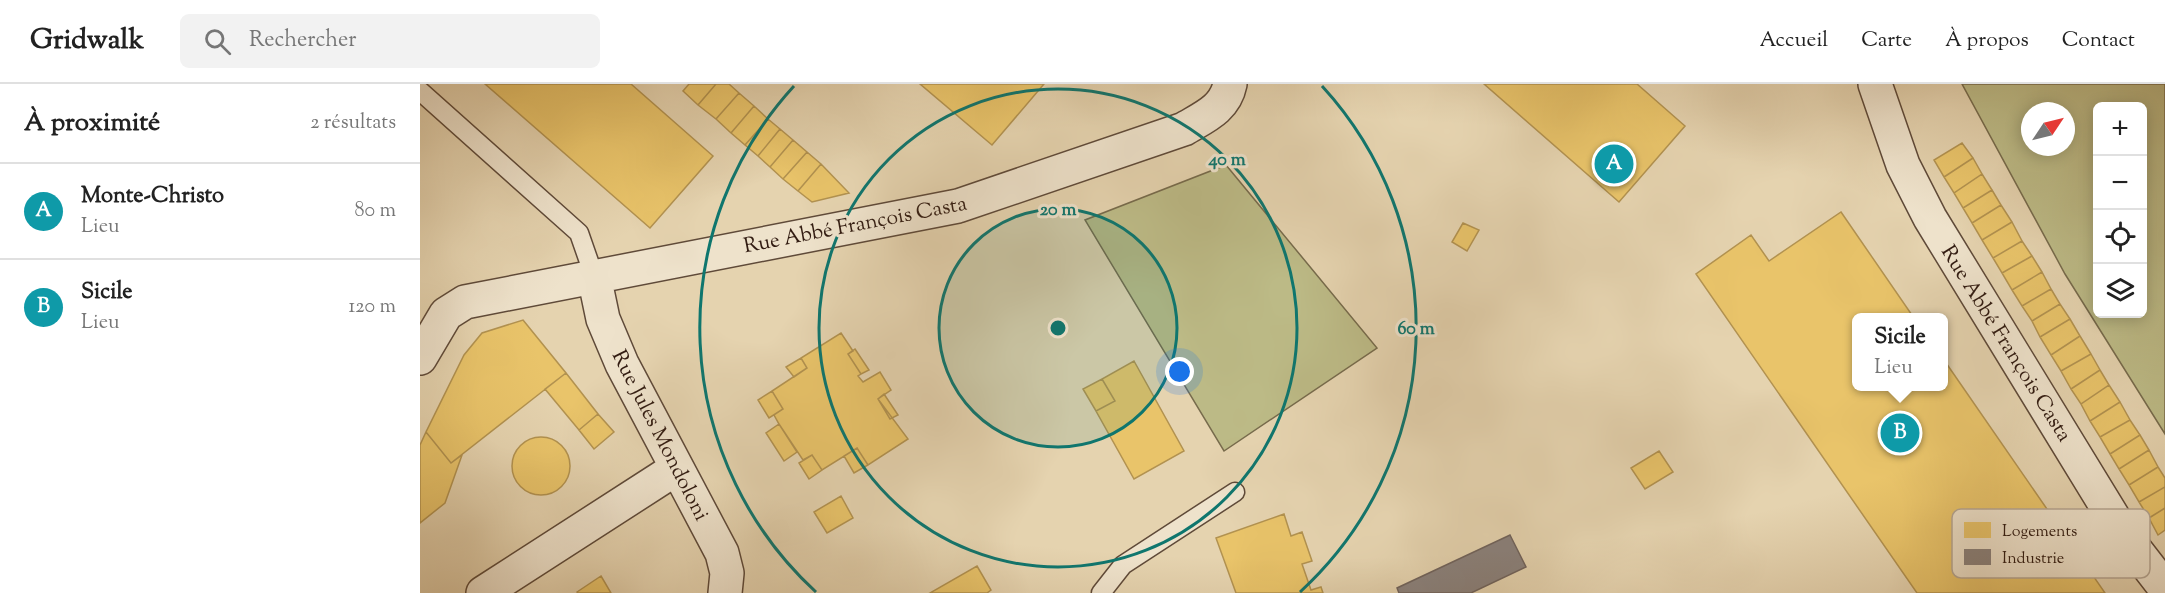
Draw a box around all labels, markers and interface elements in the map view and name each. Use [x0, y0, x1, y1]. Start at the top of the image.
search box [180, 14, 600, 68]
text: Gridwalk [30, 21, 144, 61]
icon: search [201, 25, 234, 58]
text: Rechercher [249, 25, 356, 57]
text: Accueil [1760, 26, 1828, 56]
text: Carte [1861, 26, 1912, 56]
text: À propos [1945, 26, 2029, 56]
text: Contact [2062, 26, 2135, 56]
north arrow [2021, 102, 2075, 156]
map controls [2093, 102, 2147, 318]
button: + [2093, 102, 2147, 156]
text: À proximité [24, 105, 160, 142]
text: 2 résultats [310, 109, 396, 138]
pin: A [1594, 142, 1634, 187]
text: 40 m [1207, 148, 1246, 174]
button: − [2093, 156, 2147, 210]
text: Monte-Christo [81, 181, 224, 213]
street label: Rue Abbé François Casta [741, 190, 970, 262]
text: A [35, 197, 52, 226]
text: 80 m [355, 197, 396, 226]
text: 20 m [1040, 198, 1076, 224]
button: locate [2093, 210, 2147, 264]
text: Lieu [81, 213, 119, 242]
street label: Rue Abbé François Casta [1932, 240, 2078, 448]
button: layers [2093, 264, 2147, 318]
text: Sicile [81, 277, 133, 309]
text: B [37, 293, 50, 322]
text: 120 m [348, 293, 396, 322]
text: Lieu [81, 309, 119, 338]
popup [1852, 313, 1948, 391]
text: 60 m [1397, 317, 1435, 343]
centre of rings [1048, 318, 1068, 338]
text: Sicile [1874, 322, 1926, 354]
street label: Rue Jules Mondoloni [603, 345, 715, 527]
text: Lieu [1874, 354, 1913, 383]
your location [1165, 357, 1194, 386]
pin: B [1880, 410, 1920, 456]
legend [1952, 509, 2150, 578]
text: Logements [2002, 521, 2077, 544]
text: Industrie [2002, 548, 2064, 571]

